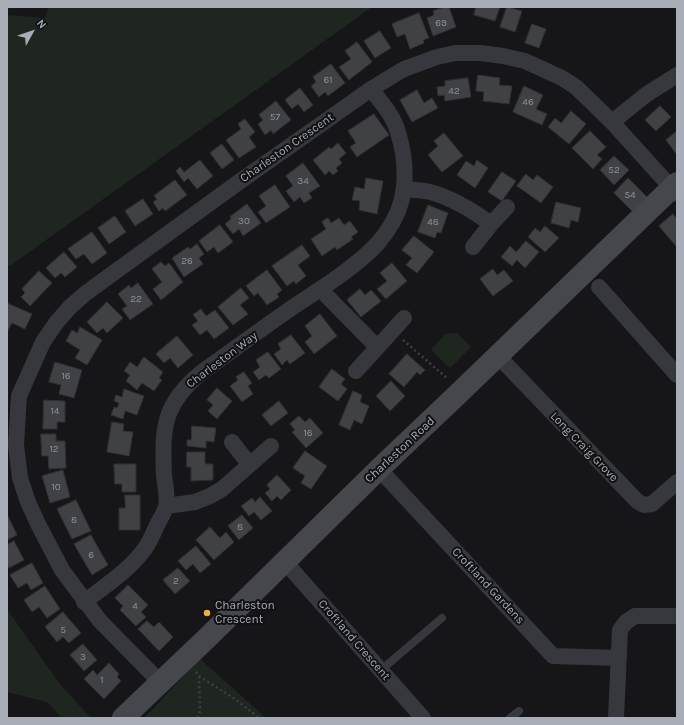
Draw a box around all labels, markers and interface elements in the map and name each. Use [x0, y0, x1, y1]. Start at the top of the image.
north arrow [12, 12, 52, 52]
text: N [34, 17, 49, 31]
house number: 69 [435, 17, 447, 29]
house number: 61 [323, 74, 333, 86]
house number: 42 [448, 85, 460, 97]
house number: 46 [522, 96, 534, 108]
street label: Charleston Crescent [237, 110, 337, 186]
house number: 57 [270, 111, 280, 123]
house number: 52 [608, 164, 620, 176]
house number: 34 [297, 175, 309, 187]
house number: 54 [624, 189, 636, 201]
house number: 30 [238, 215, 250, 227]
house number: 48 [427, 216, 439, 228]
house number: 26 [181, 255, 193, 267]
house number: 22 [130, 293, 142, 305]
street label: Charleston Way [184, 329, 260, 391]
house number: 16 [61, 370, 71, 382]
house number: 14 [51, 405, 59, 417]
street label: Long Craig Grove [547, 409, 621, 485]
street label: Charleston Road [362, 414, 438, 486]
house number: 16 [303, 427, 313, 439]
house number: 12 [49, 443, 59, 455]
house number: 10 [51, 481, 61, 493]
house number: 8 [71, 514, 77, 526]
house number: 8 [237, 521, 243, 533]
street label: Croftland Gardens [449, 545, 527, 627]
house number: 6 [88, 549, 94, 561]
house number: 2 [173, 575, 179, 587]
street label: Croftland Crescent [315, 597, 393, 683]
place label: Charleston Crescent [215, 599, 275, 627]
house number: 4 [132, 600, 138, 612]
marker: Charleston Crescent [202, 608, 212, 618]
house number: 5 [60, 624, 66, 636]
house number: 3 [80, 651, 86, 663]
house number: 1 [100, 674, 104, 686]

